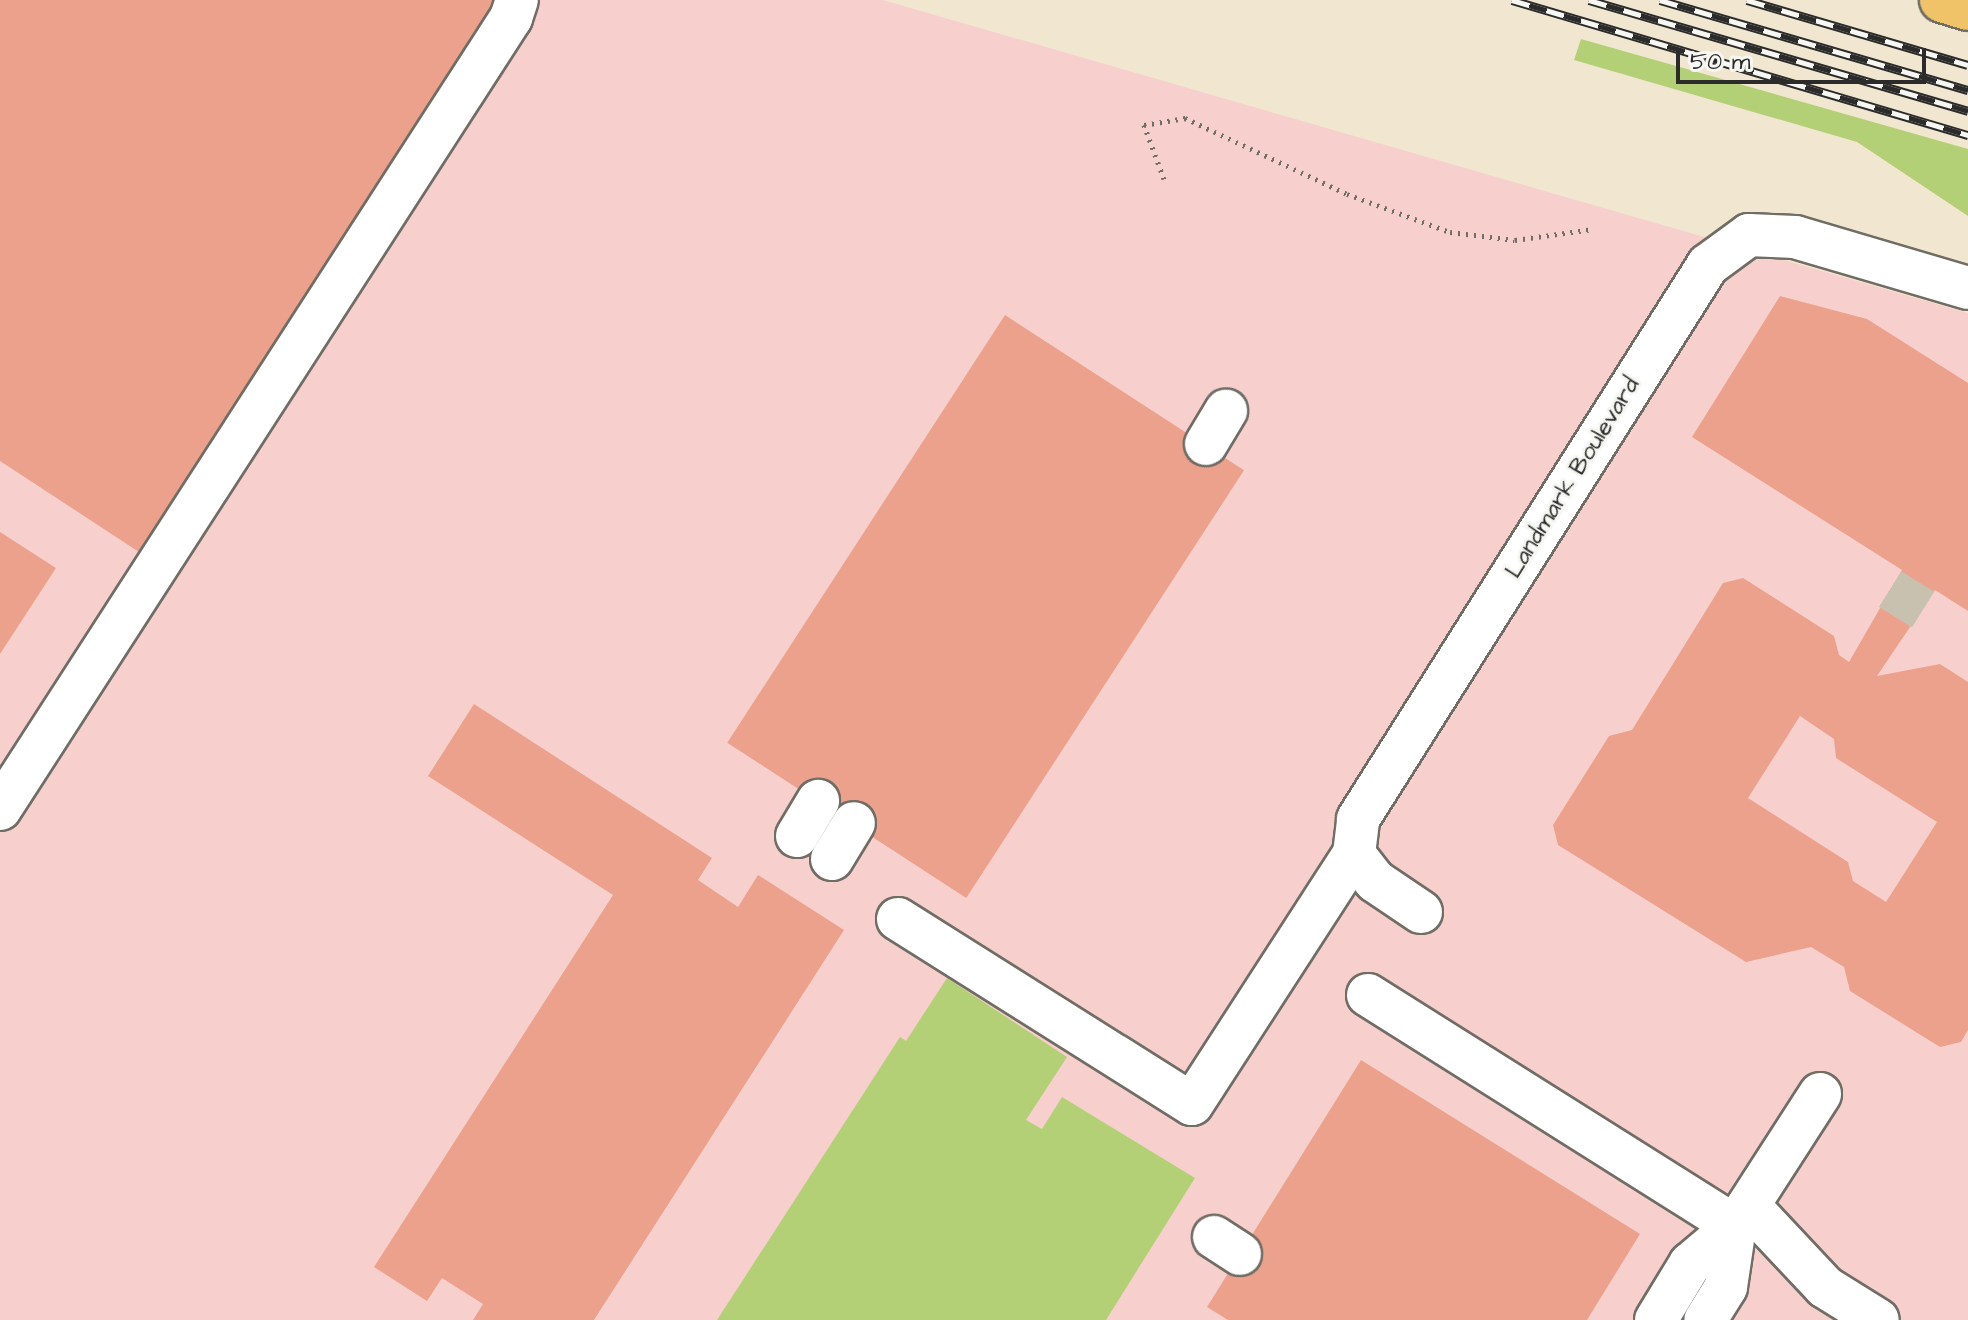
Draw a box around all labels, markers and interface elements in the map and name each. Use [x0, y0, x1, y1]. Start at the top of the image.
scale bar [1680, 32, 1930, 82]
text: 50 m [1690, 45, 1750, 79]
street label: Landmark Boulevard [1499, 372, 1647, 584]

